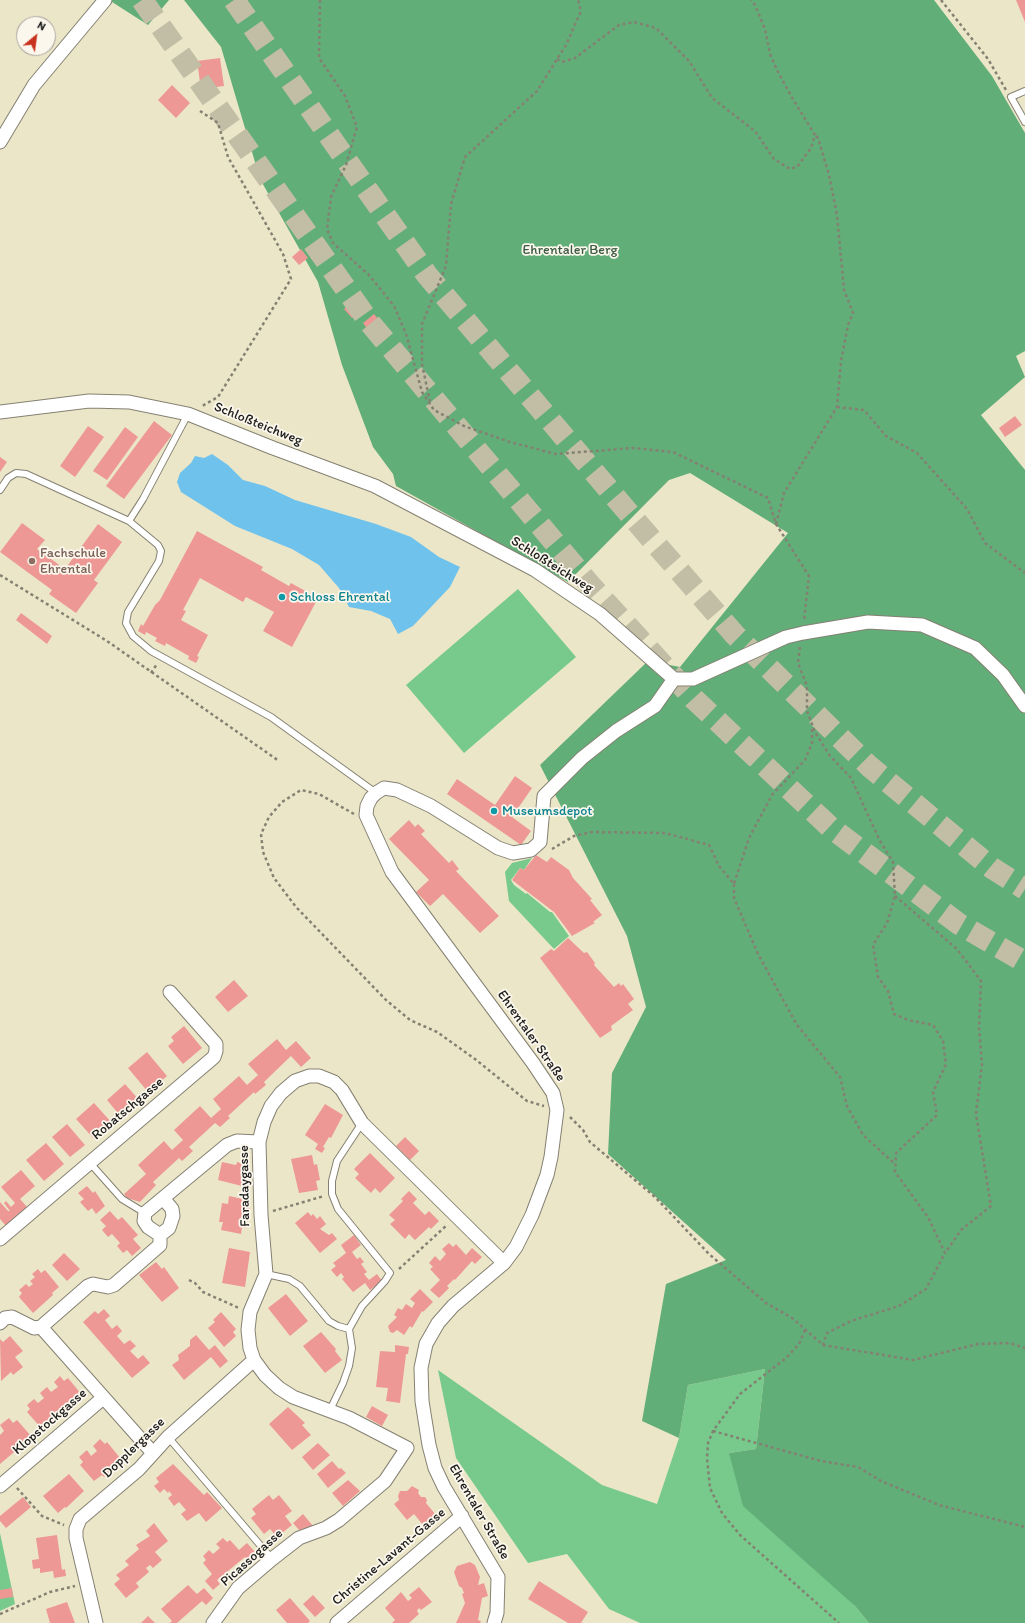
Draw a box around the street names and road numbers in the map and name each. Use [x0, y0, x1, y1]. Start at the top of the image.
street label: Schloßteichweg [211, 399, 305, 449]
street label: Schloßteichweg [508, 533, 596, 597]
street label: Ehrentaler Straße [493, 987, 569, 1085]
street label: Robatschgasse [89, 1074, 167, 1144]
street label: Faradaygasse [236, 1145, 254, 1227]
street label: Klopstockgasse [9, 1385, 91, 1459]
street label: Dopplergasse [99, 1414, 169, 1482]
street label: Ehrentaler Straße [445, 1461, 513, 1563]
street label: Christine-Lavant-Gasse [329, 1505, 449, 1609]
street label: Picassogasse [217, 1526, 287, 1590]

